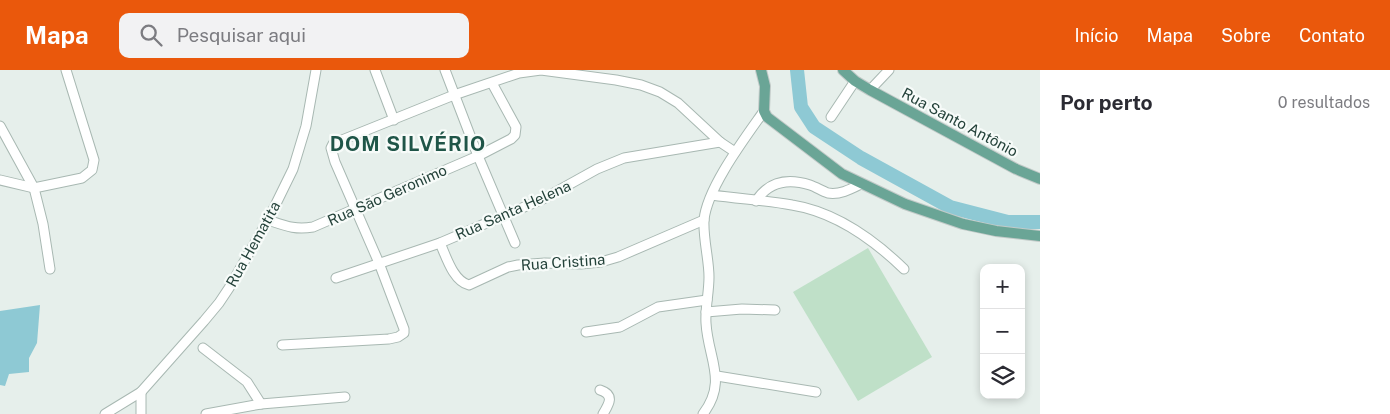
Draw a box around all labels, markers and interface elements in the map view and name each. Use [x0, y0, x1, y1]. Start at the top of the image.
search box [119, 13, 469, 58]
text: Mapa [25, 21, 89, 49]
icon: search [137, 21, 165, 49]
text: Pesquisar aqui [177, 24, 306, 46]
text: Início [1074, 25, 1119, 46]
text: Mapa [1147, 25, 1193, 46]
text: Sobre [1221, 25, 1271, 46]
text: Contato [1299, 25, 1365, 46]
street label: Rua Santo Antônio [899, 84, 1021, 160]
text: Por perto [1060, 90, 1153, 115]
text: 0 resultados [1278, 93, 1370, 112]
district label: DOM SILVÉRIO [330, 131, 486, 156]
street label: Rua São Geronimo [325, 161, 449, 229]
street label: Rua Santa Helena [453, 177, 573, 243]
street label: Rua Hematita [223, 198, 283, 290]
street label: Rua Cristina [520, 251, 606, 273]
map controls [980, 264, 1025, 399]
button: + [980, 264, 1025, 309]
button: − [980, 309, 1025, 354]
button: layers [980, 354, 1025, 399]

